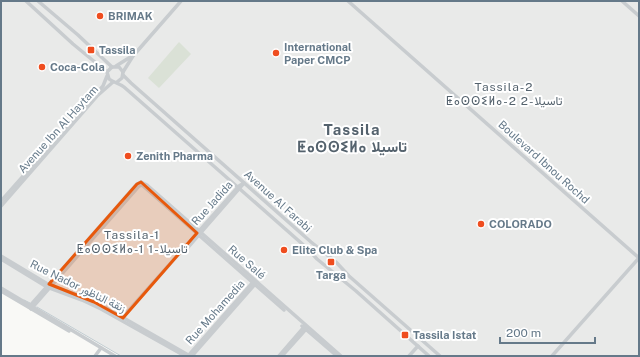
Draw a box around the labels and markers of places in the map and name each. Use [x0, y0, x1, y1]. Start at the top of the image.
place label: BRIMAK [108, 10, 153, 22]
marker: BRIMAK [95, 11, 105, 21]
place label: International Paper CMCP [284, 41, 352, 66]
place label: Tassila [99, 44, 136, 56]
marker: Tassila [86, 45, 96, 55]
marker: International Paper CMCP [271, 48, 281, 58]
place label: Coca-Cola [50, 61, 105, 73]
marker: Coca-Cola [37, 62, 47, 72]
place label: Zenith Pharma [136, 150, 213, 162]
marker: Zenith Pharma [123, 151, 133, 161]
place label: COLORADO [489, 218, 552, 230]
marker: COLORADO [476, 219, 486, 229]
place label: Elite Club & Spa [292, 244, 377, 256]
marker: Elite Club & Spa [279, 245, 289, 255]
marker: Targa [326, 257, 336, 267]
place label: Targa [316, 269, 346, 281]
place label: Tassila Istat [413, 329, 477, 341]
marker: Tassila Istat [400, 330, 410, 340]

